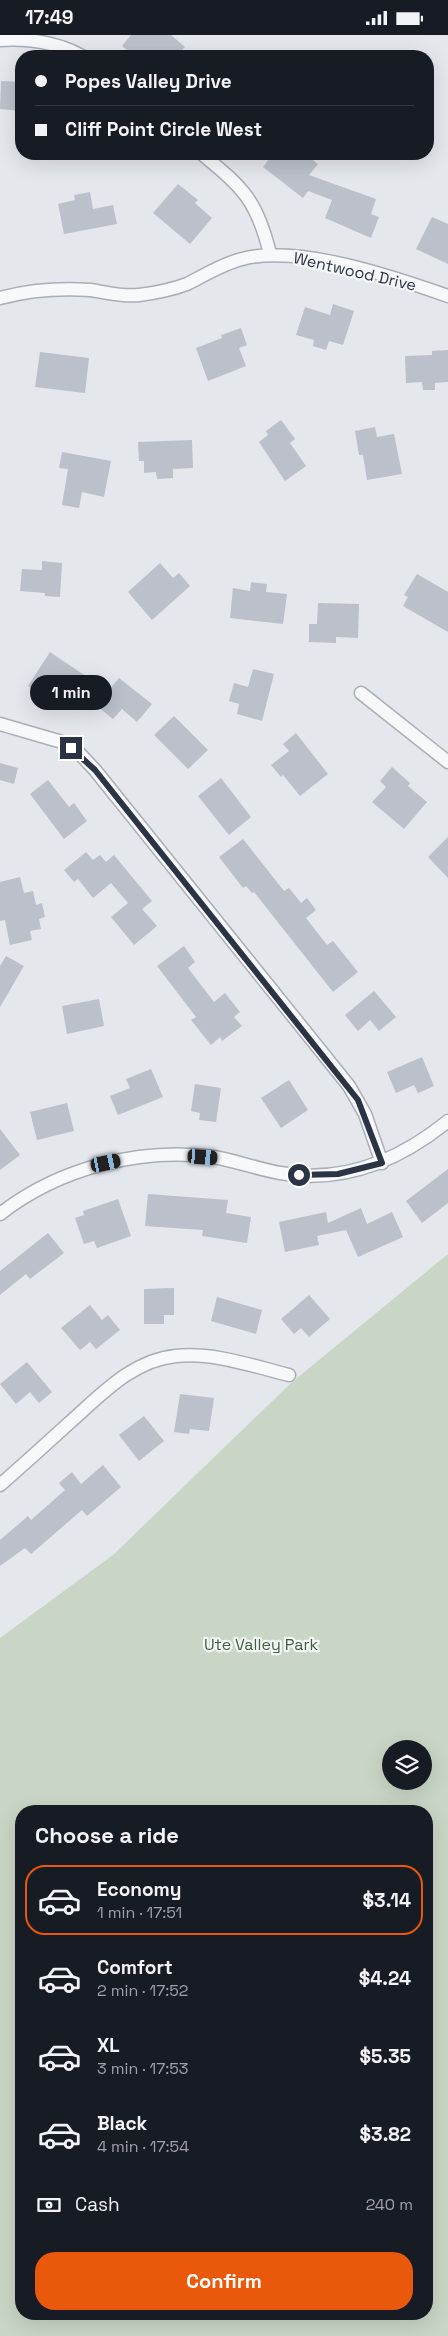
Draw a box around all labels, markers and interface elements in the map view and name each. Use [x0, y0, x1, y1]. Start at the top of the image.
text: 17:49 [25, 5, 74, 30]
text: Popes Valley Drive [65, 69, 232, 94]
text: Cliff Point Circle West [65, 117, 262, 142]
street label: Wentwood Drive [291, 247, 418, 296]
callout: 1 min [30, 675, 112, 711]
text: 1 min [51, 682, 91, 703]
route end [60, 737, 82, 759]
car [187, 1148, 218, 1166]
car [89, 1153, 122, 1173]
route start [288, 1164, 310, 1186]
park label: Ute Valley Park [204, 1634, 318, 1655]
map controls [382, 1740, 432, 1790]
button: layers [382, 1740, 432, 1790]
text: Choose a ride [35, 1821, 179, 1849]
text: Economy [97, 1877, 181, 1902]
icon: car [37, 1878, 82, 1923]
text: $3.14 [363, 1888, 411, 1913]
text: 1 min · 17:51 [97, 1902, 182, 1923]
text: Comfort [97, 1955, 173, 1980]
icon: car [37, 1956, 82, 2001]
text: $4.24 [359, 1966, 411, 1991]
text: 2 min · 17:52 [97, 1980, 188, 2001]
text: XL [97, 2033, 120, 2058]
icon: car [37, 2034, 82, 2079]
text: $5.35 [359, 2044, 411, 2069]
text: 3 min · 17:53 [97, 2058, 189, 2079]
text: Black [97, 2111, 147, 2136]
icon: car [37, 2112, 82, 2157]
text: $3.82 [360, 2122, 411, 2147]
text: 4 min · 17:54 [97, 2136, 189, 2157]
icon: cash [35, 2191, 63, 2219]
text: Cash [75, 2192, 120, 2217]
text: 240 m [366, 2194, 413, 2215]
button: Confirm [35, 2252, 413, 2310]

